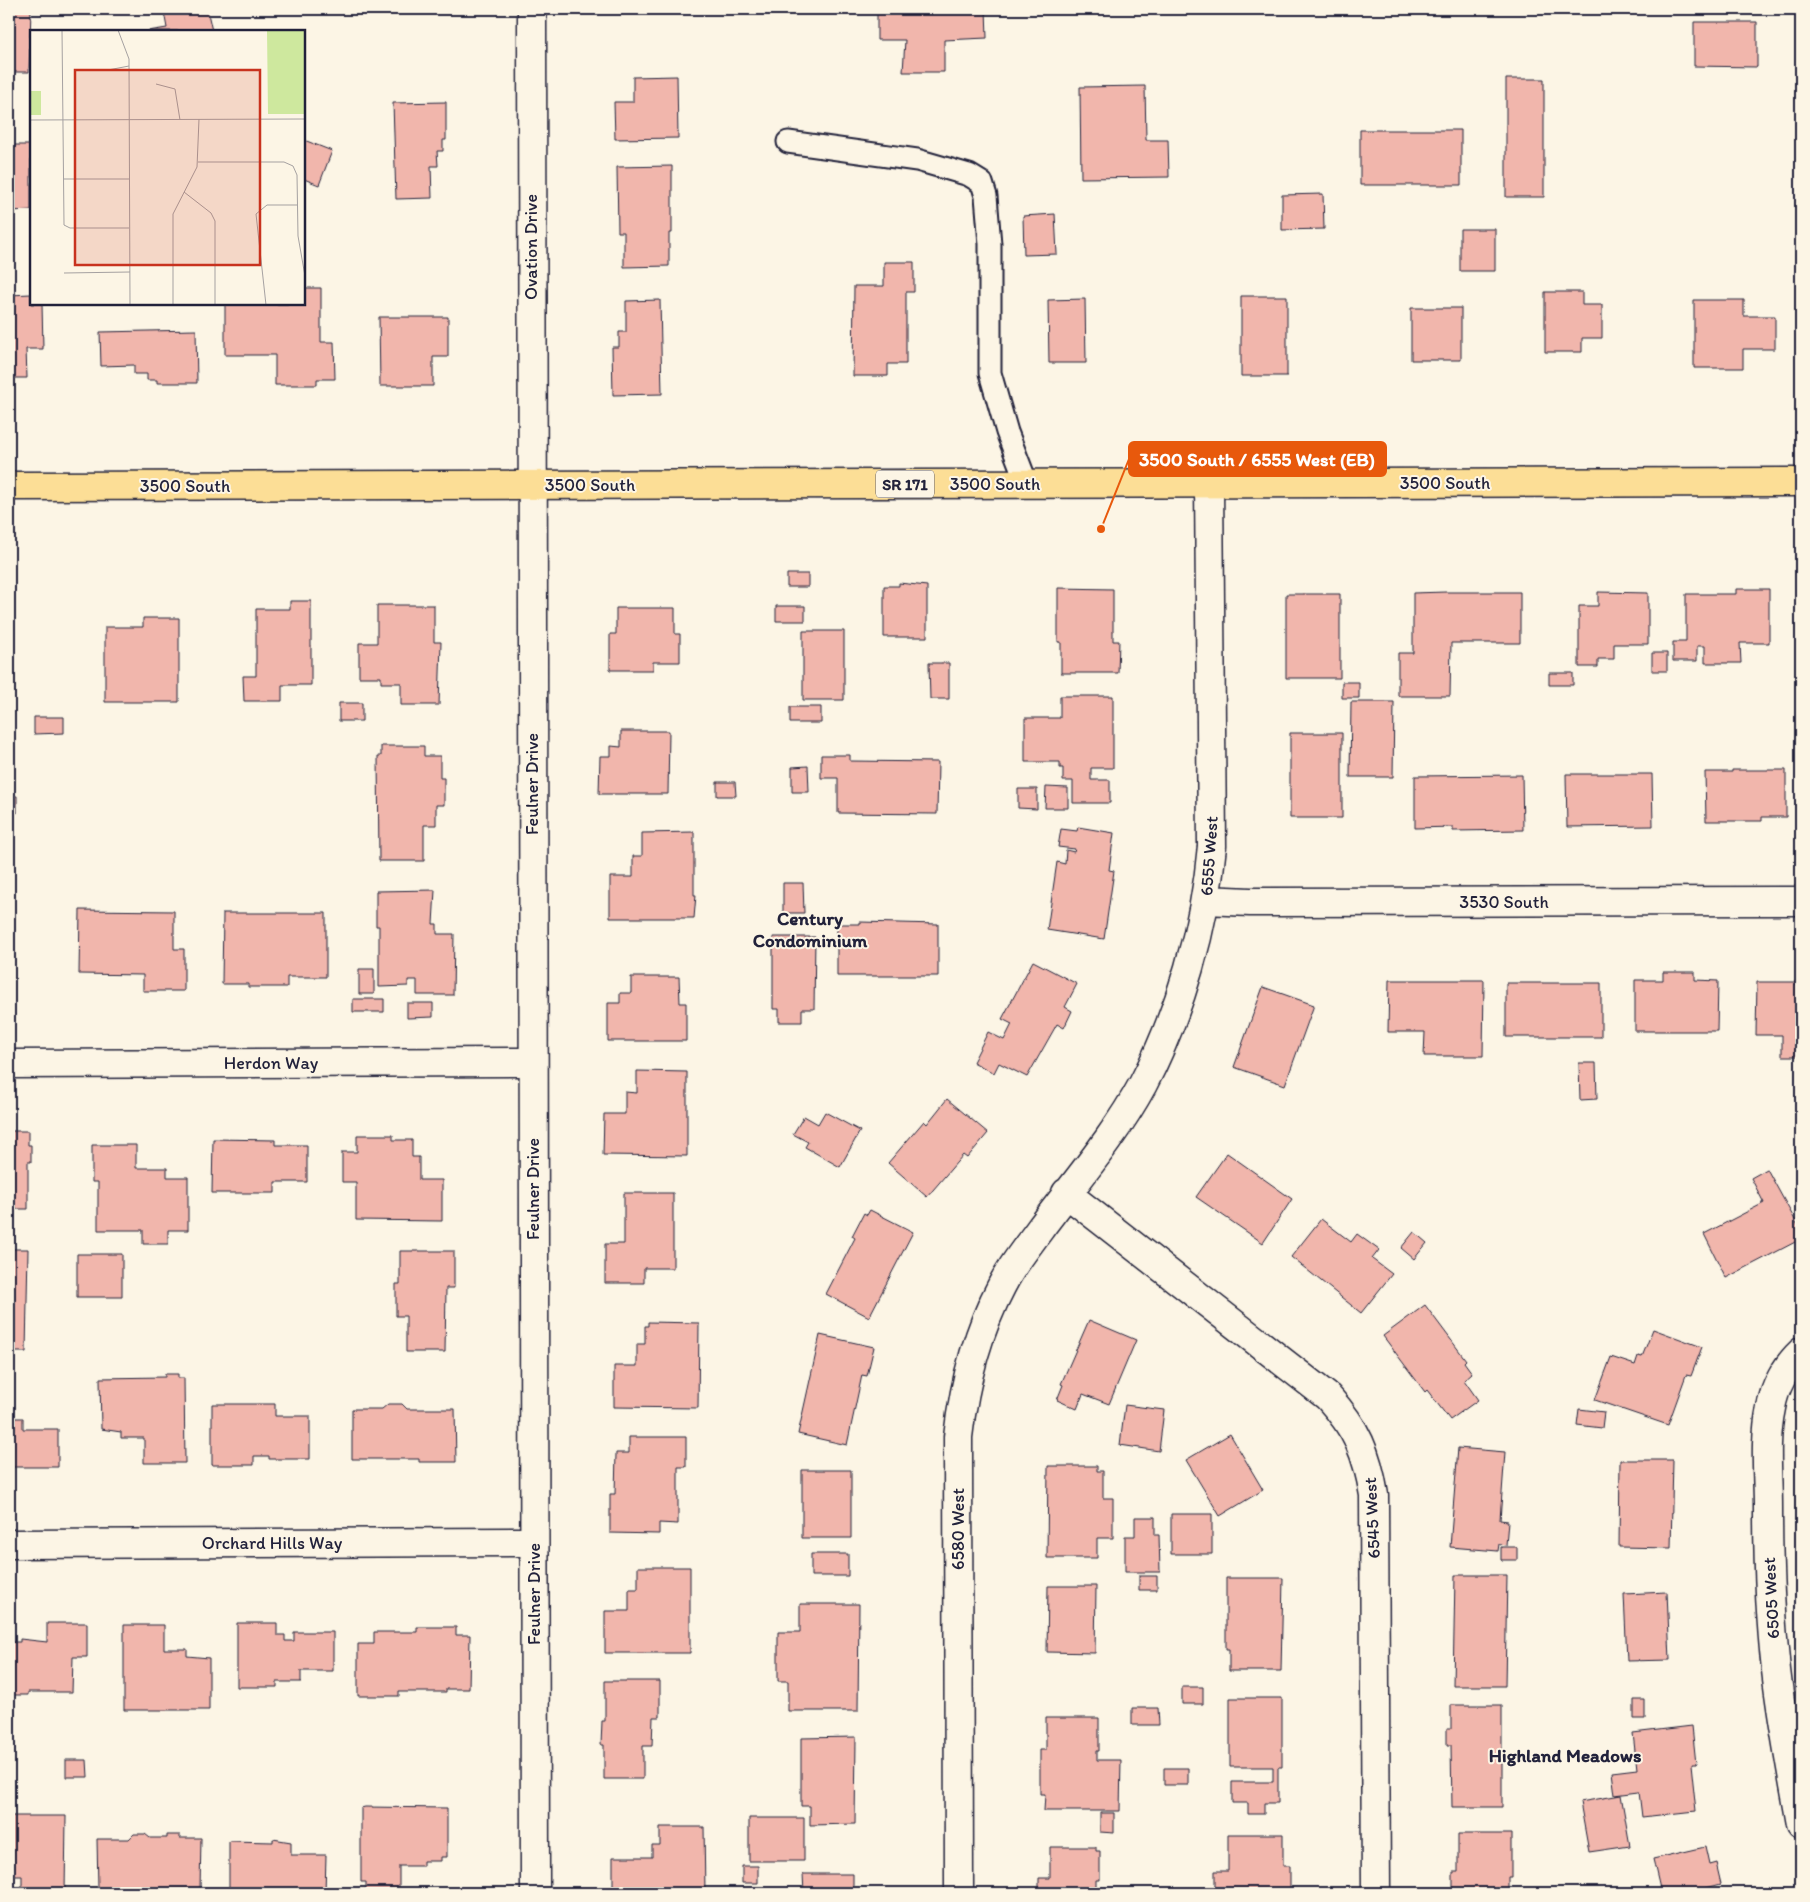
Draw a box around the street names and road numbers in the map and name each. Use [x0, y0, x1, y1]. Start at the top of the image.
street label: Ovation Drive [520, 194, 542, 300]
road number: SR 171 [876, 470, 934, 498]
street label: 3500 South [1400, 472, 1490, 494]
street label: 3500 South [950, 473, 1040, 495]
street label: 3500 South [545, 474, 635, 496]
street label: 3500 South [140, 475, 230, 497]
street label: Feulner Drive [521, 733, 543, 835]
street label: 6555 West [1195, 815, 1223, 897]
street label: 3530 South [1459, 891, 1549, 913]
street label: Herdon Way [224, 1052, 319, 1074]
street label: Feulner Drive [522, 1138, 544, 1240]
street label: 6545 West [1359, 1477, 1385, 1559]
street label: 6580 West [947, 1488, 969, 1570]
street label: Orchard Hills Way [202, 1532, 343, 1554]
street label: Feulner Drive [523, 1543, 545, 1645]
street label: 6505 West [1758, 1556, 1784, 1639]

